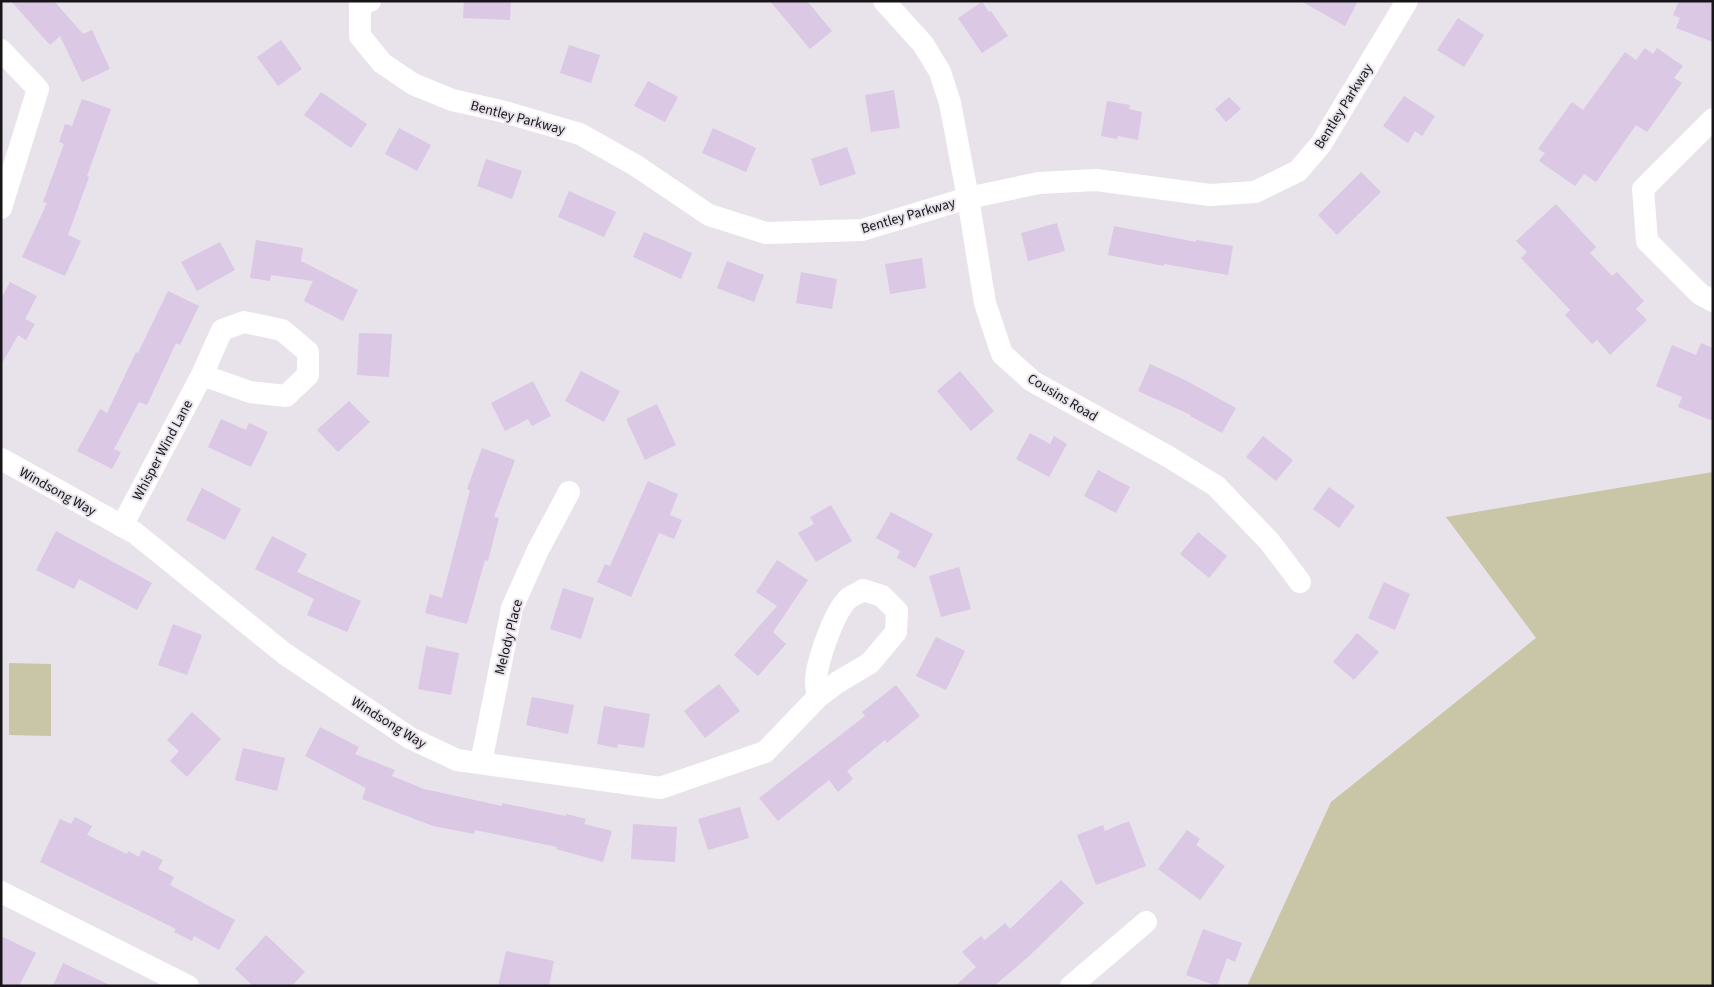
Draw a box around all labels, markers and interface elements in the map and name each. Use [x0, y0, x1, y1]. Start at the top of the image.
street label: Bentley Parkway [1310, 60, 1378, 153]
street label: Bentley Parkway [468, 96, 568, 140]
street label: Bentley Parkway [859, 193, 958, 239]
street label: Cousins Road [1024, 369, 1101, 427]
street label: Whisper Wind Lane [128, 397, 198, 504]
street label: Windsong Way [15, 462, 100, 521]
street label: Melody Place [490, 597, 528, 677]
street label: Windsong Way [347, 692, 430, 754]

